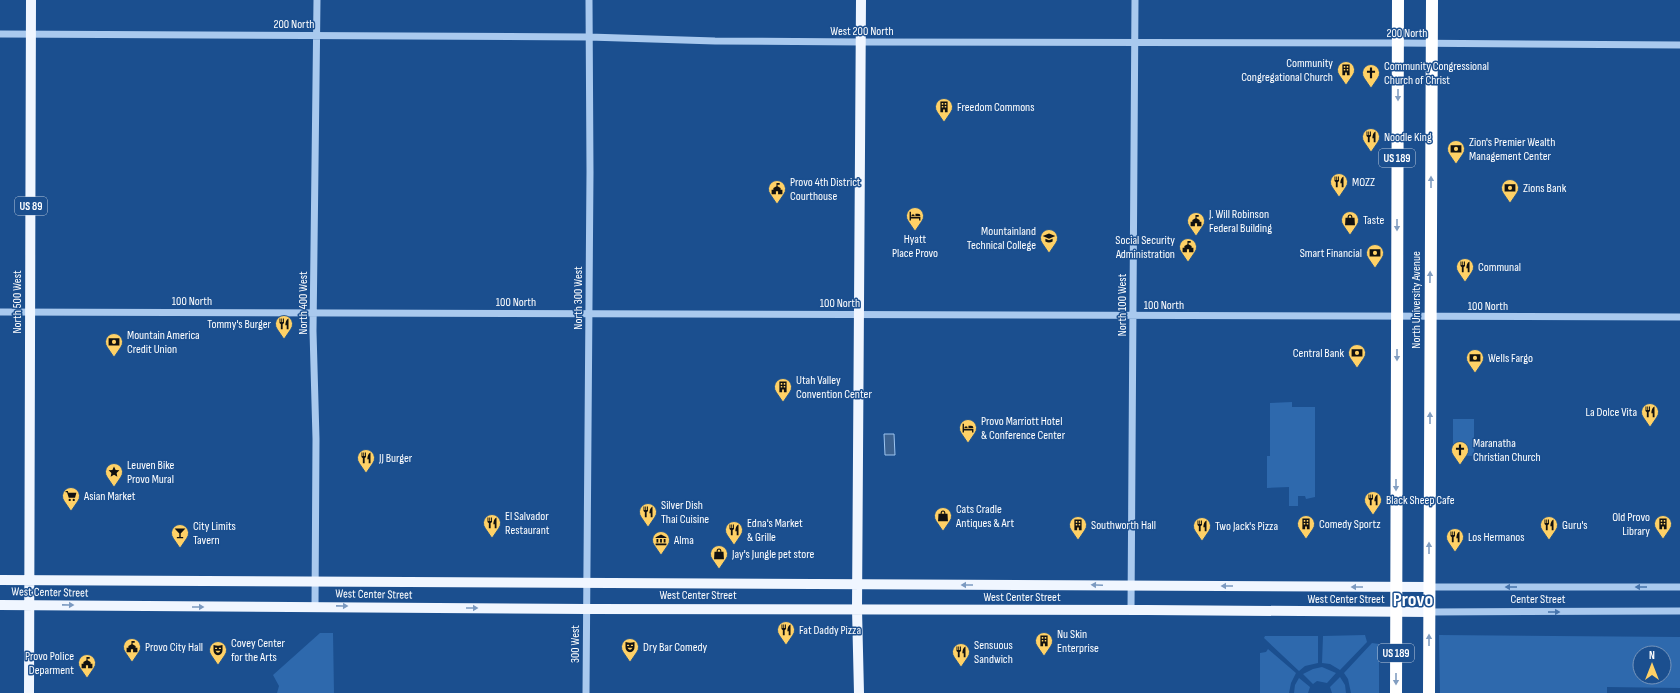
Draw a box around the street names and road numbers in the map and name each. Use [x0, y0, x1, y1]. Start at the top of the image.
street label: 200 North [273, 17, 315, 32]
street label: West 200 North [830, 24, 894, 39]
street label: 200 North [1386, 26, 1428, 41]
road number: US 189 [1379, 149, 1415, 167]
road number: US 89 [15, 197, 47, 215]
street label: North University Avenue [1409, 251, 1424, 349]
street label: North 300 West [571, 266, 586, 330]
street label: North 500 West [10, 270, 25, 334]
street label: North 400 West [296, 271, 311, 335]
street label: North 100 West [1115, 273, 1130, 336]
street label: 100 North [172, 294, 212, 309]
street label: 100 North [496, 295, 536, 310]
street label: 100 North [820, 296, 860, 311]
street label: 100 North [1144, 298, 1184, 313]
street label: 100 North [1468, 299, 1508, 314]
street label: West Center Street [11, 584, 89, 601]
street label: West Center Street [335, 586, 413, 603]
street label: West Center Street [659, 588, 737, 603]
street label: West Center Street [983, 590, 1061, 605]
street label: West Center Street [1307, 592, 1385, 607]
street label: Center Street [1511, 592, 1566, 607]
street label: 300 West [568, 625, 583, 663]
road number: US 189 [1378, 644, 1414, 662]

